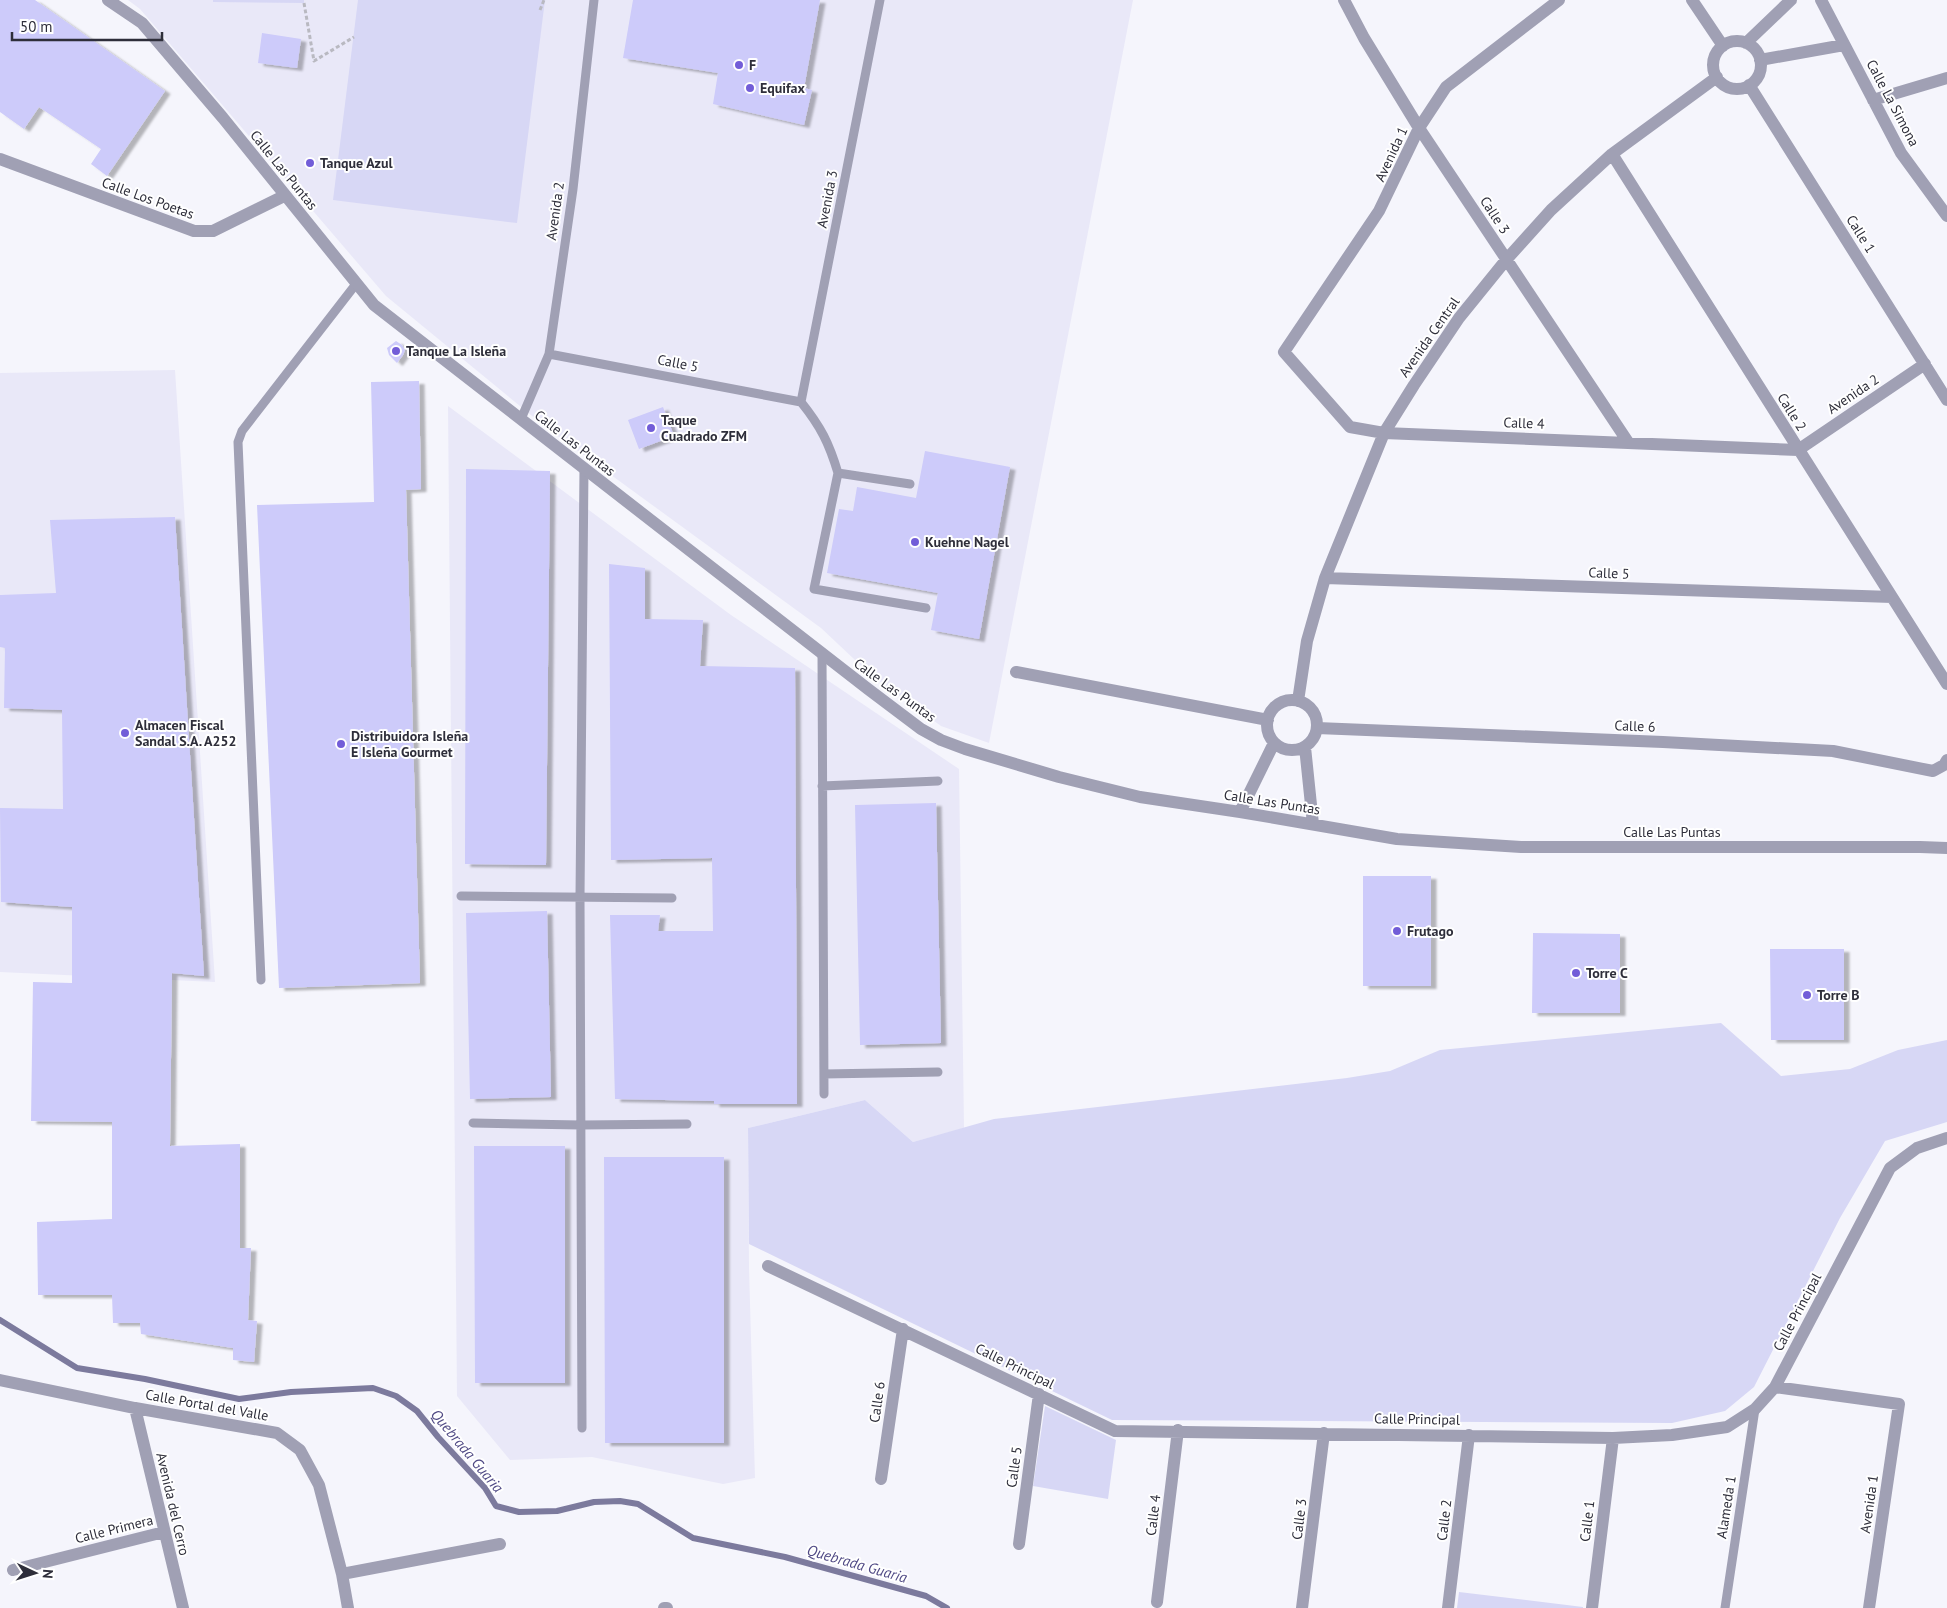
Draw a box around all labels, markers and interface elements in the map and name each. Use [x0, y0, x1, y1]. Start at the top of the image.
scale bar [12, 10, 162, 42]
text: 50 m [20, 17, 53, 36]
place label: F [749, 56, 756, 74]
street label: Calle La Simona [1863, 56, 1924, 150]
marker: F [733, 59, 745, 71]
place label: Equifax [760, 79, 806, 97]
marker: Equifax [744, 82, 756, 94]
street label: Avenida 1 [1370, 124, 1412, 184]
street label: Calle Las Puntas [246, 126, 322, 214]
place label: Tanque Azul [320, 154, 393, 172]
marker: Tanque Azul [304, 157, 316, 169]
street label: Avenida 3 [813, 168, 841, 230]
street label: Calle Los Poetas [99, 173, 197, 223]
street label: Avenida 2 [542, 181, 568, 241]
street label: Calle 3 [1476, 193, 1514, 237]
street label: Calle 1 [1842, 212, 1880, 256]
street label: Avenida Central [1395, 293, 1463, 381]
place label: Tanque La Isleña [406, 342, 506, 360]
marker: Tanque La Isleña [390, 345, 402, 357]
street label: Calle 5 [656, 350, 700, 376]
street label: Avenida 2 [1824, 370, 1882, 418]
street label: Calle 2 [1773, 390, 1811, 434]
street label: Calle Las Puntas [531, 406, 619, 480]
place label: Taque Cuadrado ZFM [661, 411, 747, 445]
street label: Calle 4 [1503, 413, 1545, 433]
marker: Taque Cuadrado ZFM [645, 422, 657, 434]
place label: Kuehne Nagel [925, 533, 1010, 551]
marker: Kuehne Nagel [909, 536, 921, 548]
street label: Calle 5 [1588, 563, 1630, 583]
street label: Calle Las Puntas [850, 654, 940, 726]
place label: Almacen Fiscal Sandal S.A. A252 [135, 716, 236, 750]
street label: Calle 6 [1614, 716, 1656, 736]
marker: Almacen Fiscal Sandal S.A. A252 [119, 727, 131, 739]
place label: Distribuidora Isleña E Isleña Gourmet [351, 727, 468, 761]
marker: Distribuidora Isleña E Isleña Gourmet [335, 738, 347, 750]
street label: Calle Las Puntas [1222, 785, 1322, 819]
street label: Calle Las Puntas [1623, 823, 1721, 841]
place label: Frutago [1407, 922, 1454, 940]
marker: Frutago [1391, 925, 1403, 937]
place label: Torre C [1586, 964, 1628, 982]
marker: Torre C [1570, 967, 1582, 979]
place label: Torre B [1817, 986, 1859, 1004]
marker: Torre B [1801, 989, 1813, 1001]
street label: Calle Principal [1769, 1270, 1825, 1354]
street label: Calle Principal [972, 1339, 1058, 1393]
street label: Calle 6 [865, 1380, 889, 1424]
street label: Calle Portal del Valle [144, 1385, 270, 1425]
water label: Quebrada Guaria [427, 1405, 508, 1497]
street label: Calle Principal [1374, 1409, 1460, 1429]
street label: Calle 5 [1002, 1445, 1026, 1489]
street label: Avenida del Cerro [152, 1451, 194, 1557]
street label: Alameda 1 [1712, 1474, 1740, 1540]
street label: Avenida 1 [1856, 1474, 1882, 1534]
street label: Calle 4 [1142, 1493, 1164, 1537]
street label: Calle 3 [1288, 1497, 1310, 1541]
street label: Calle 2 [1433, 1498, 1455, 1542]
street label: Calle 1 [1576, 1499, 1598, 1543]
street label: Calle Primera [73, 1511, 155, 1547]
water label: Quebrada Guaria [805, 1540, 910, 1587]
north arrow [10, 1548, 60, 1598]
text: N [39, 1569, 57, 1579]

